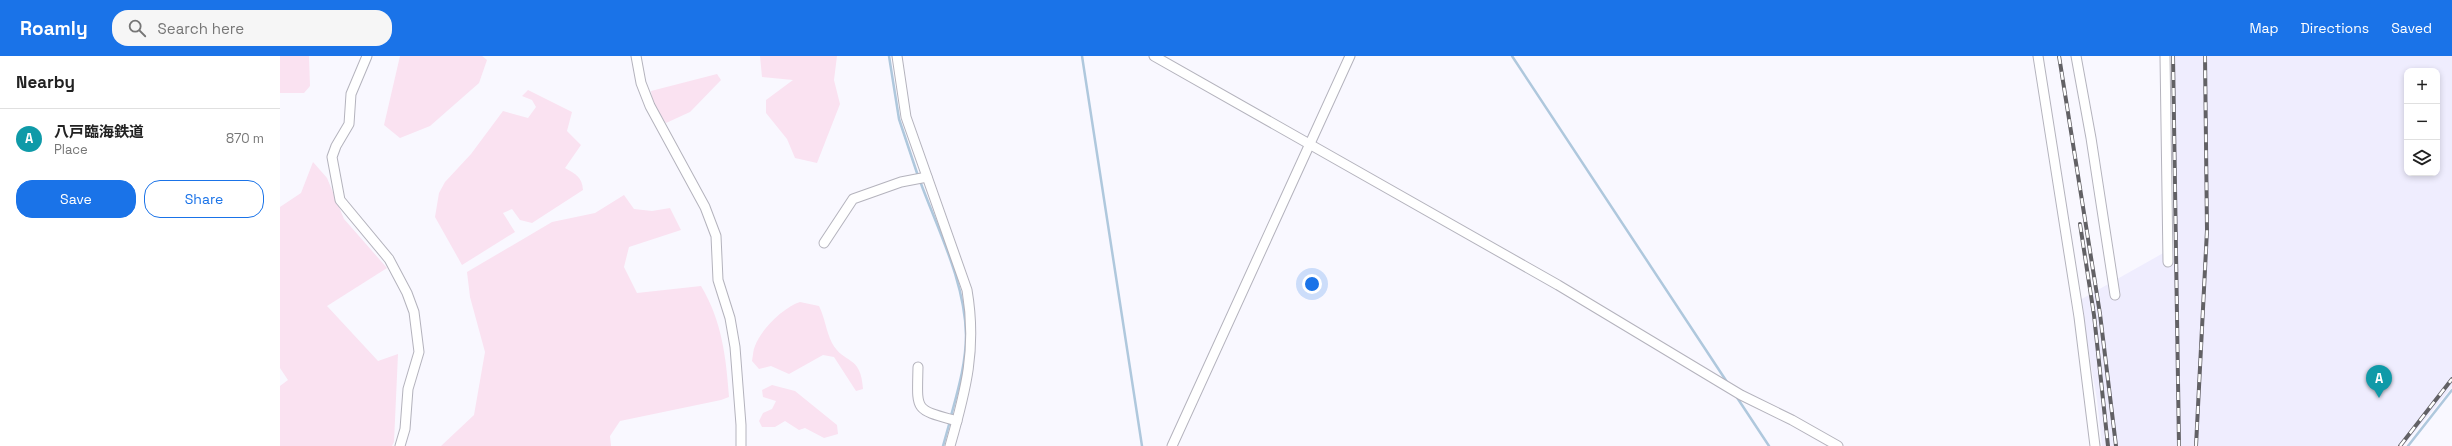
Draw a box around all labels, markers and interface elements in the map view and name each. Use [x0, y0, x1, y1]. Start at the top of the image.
search box [112, 10, 392, 46]
text: Roamly [20, 16, 88, 41]
icon: search [126, 17, 148, 39]
text: Search here [158, 19, 244, 38]
text: Map [2249, 19, 2279, 37]
text: Directions [2301, 19, 2369, 37]
text: Saved [2391, 19, 2432, 37]
map controls [2404, 68, 2440, 176]
button: + [2404, 68, 2440, 104]
text: Nearby [16, 71, 75, 93]
button: − [2404, 104, 2440, 140]
text: 八戸臨海鉄道 [54, 122, 144, 141]
text: A [25, 130, 33, 147]
text: 870 m [226, 130, 264, 147]
button: layers [2404, 140, 2440, 176]
text: Place [54, 141, 88, 158]
button: Save [16, 180, 136, 218]
button: Share [144, 180, 264, 218]
your location [1302, 274, 1322, 294]
pin: A [2366, 365, 2392, 398]

